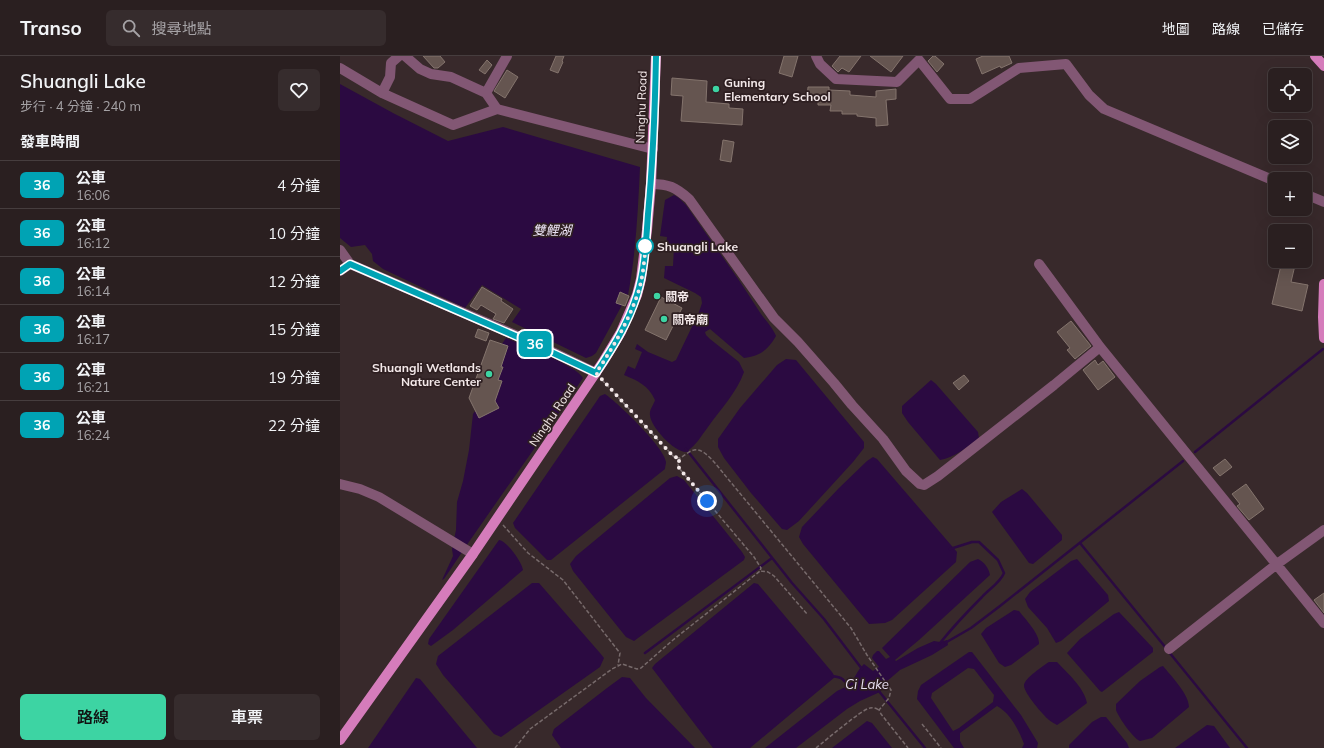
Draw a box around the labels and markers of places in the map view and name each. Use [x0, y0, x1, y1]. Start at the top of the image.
place label: Guning Elementary School [724, 75, 831, 104]
marker: Guning Elementary School [711, 84, 721, 94]
marker: Shuangli Lake [636, 237, 654, 255]
place label: Shuangli Lake [657, 239, 738, 254]
place label: 關帝 [665, 289, 689, 304]
marker: 關帝 [652, 291, 662, 301]
place label: 關帝廟 [672, 312, 708, 327]
marker: 關帝廟 [659, 314, 669, 324]
place label: Shuangli Wetlands Nature Center [372, 360, 481, 389]
marker: Shuangli Wetlands Nature Center [484, 369, 494, 379]

